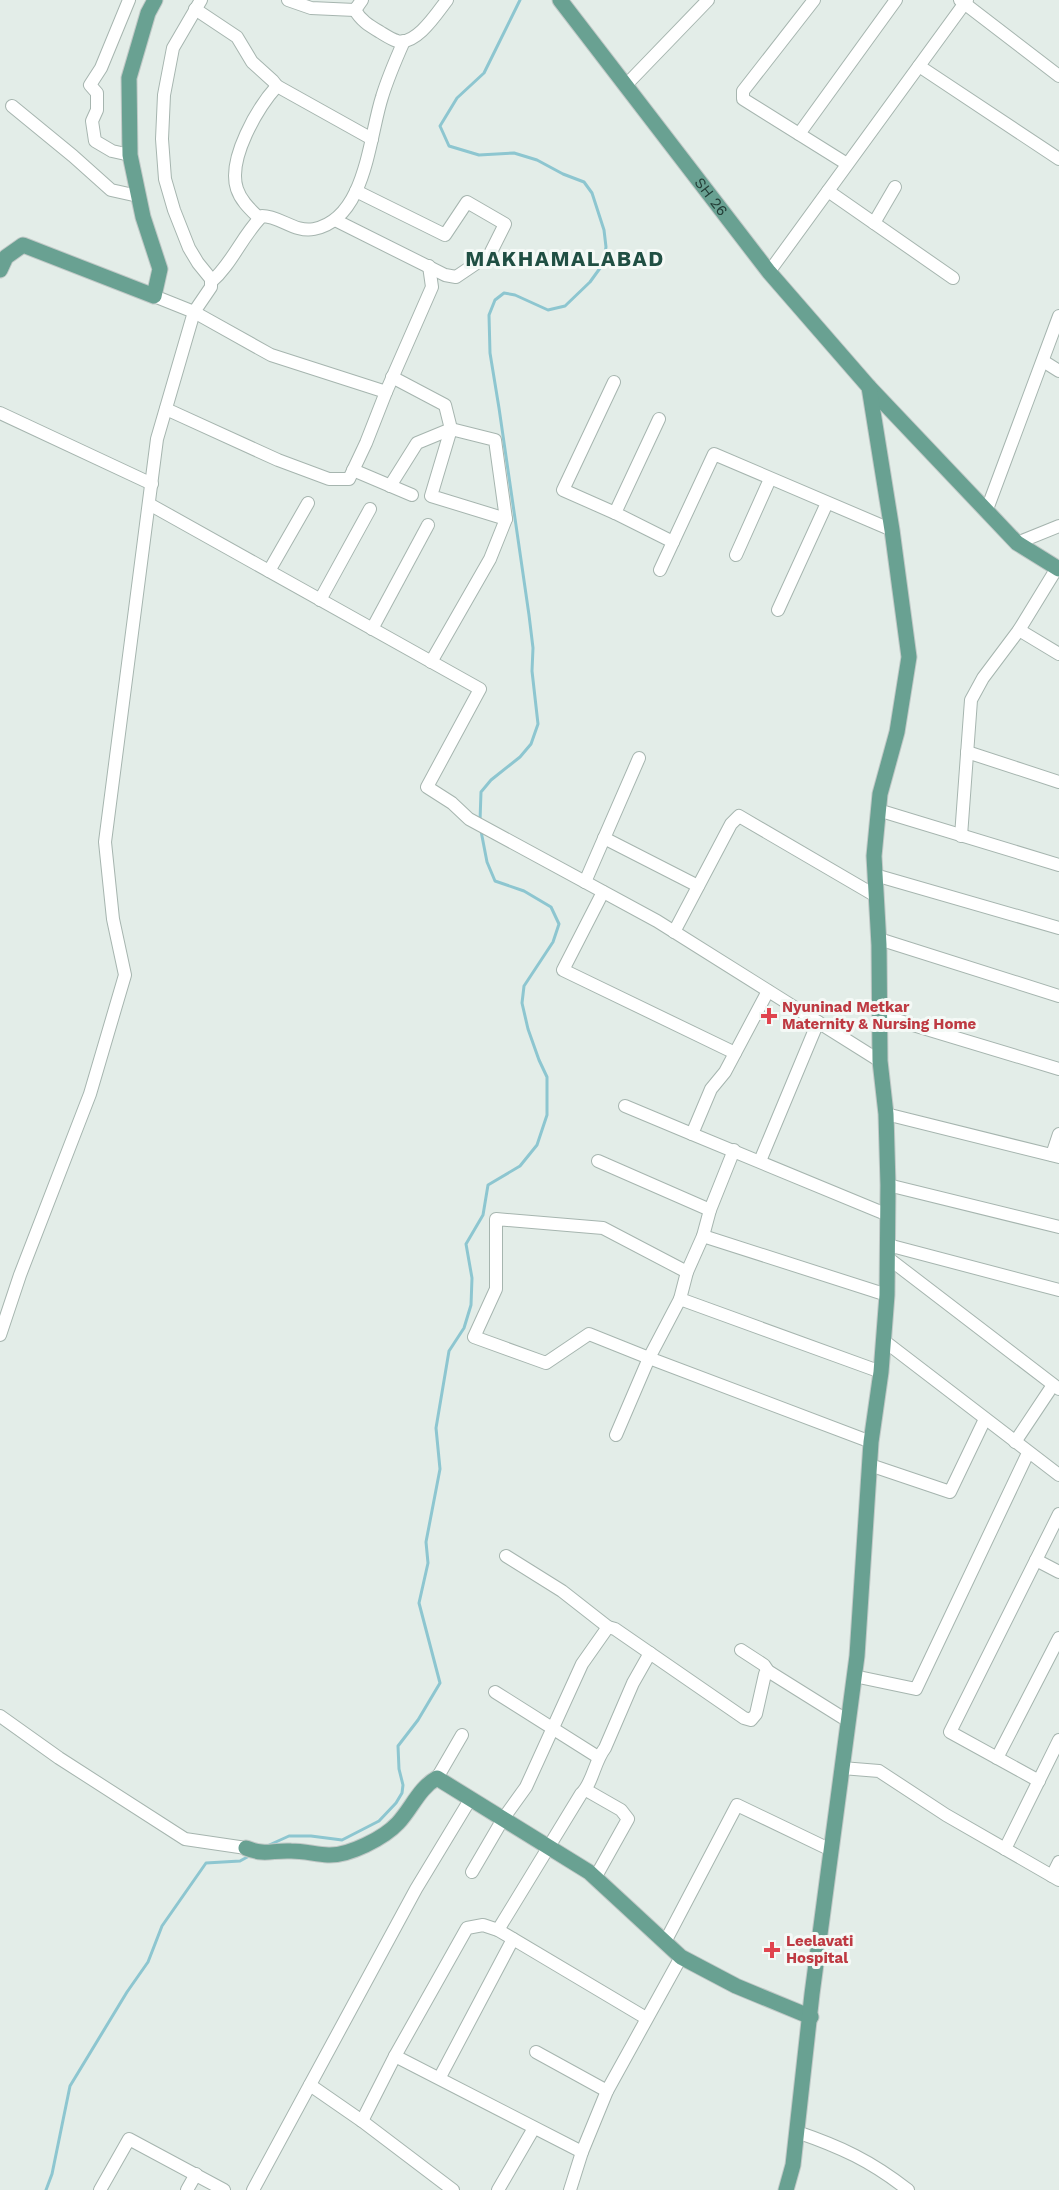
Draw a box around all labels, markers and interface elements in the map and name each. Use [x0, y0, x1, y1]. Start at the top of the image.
street label: SH 26 [691, 174, 732, 219]
district label: MAKHAMALABAD [465, 246, 665, 271]
place label: Nyuninad Metkar Maternity & Nursing Home [782, 998, 977, 1033]
marker: Nyuninad Metkar Maternity & Nursing Home [760, 1007, 778, 1025]
place label: Leelavati Hospital [786, 1932, 853, 1967]
marker: Leelavati Hospital [763, 1941, 781, 1959]

